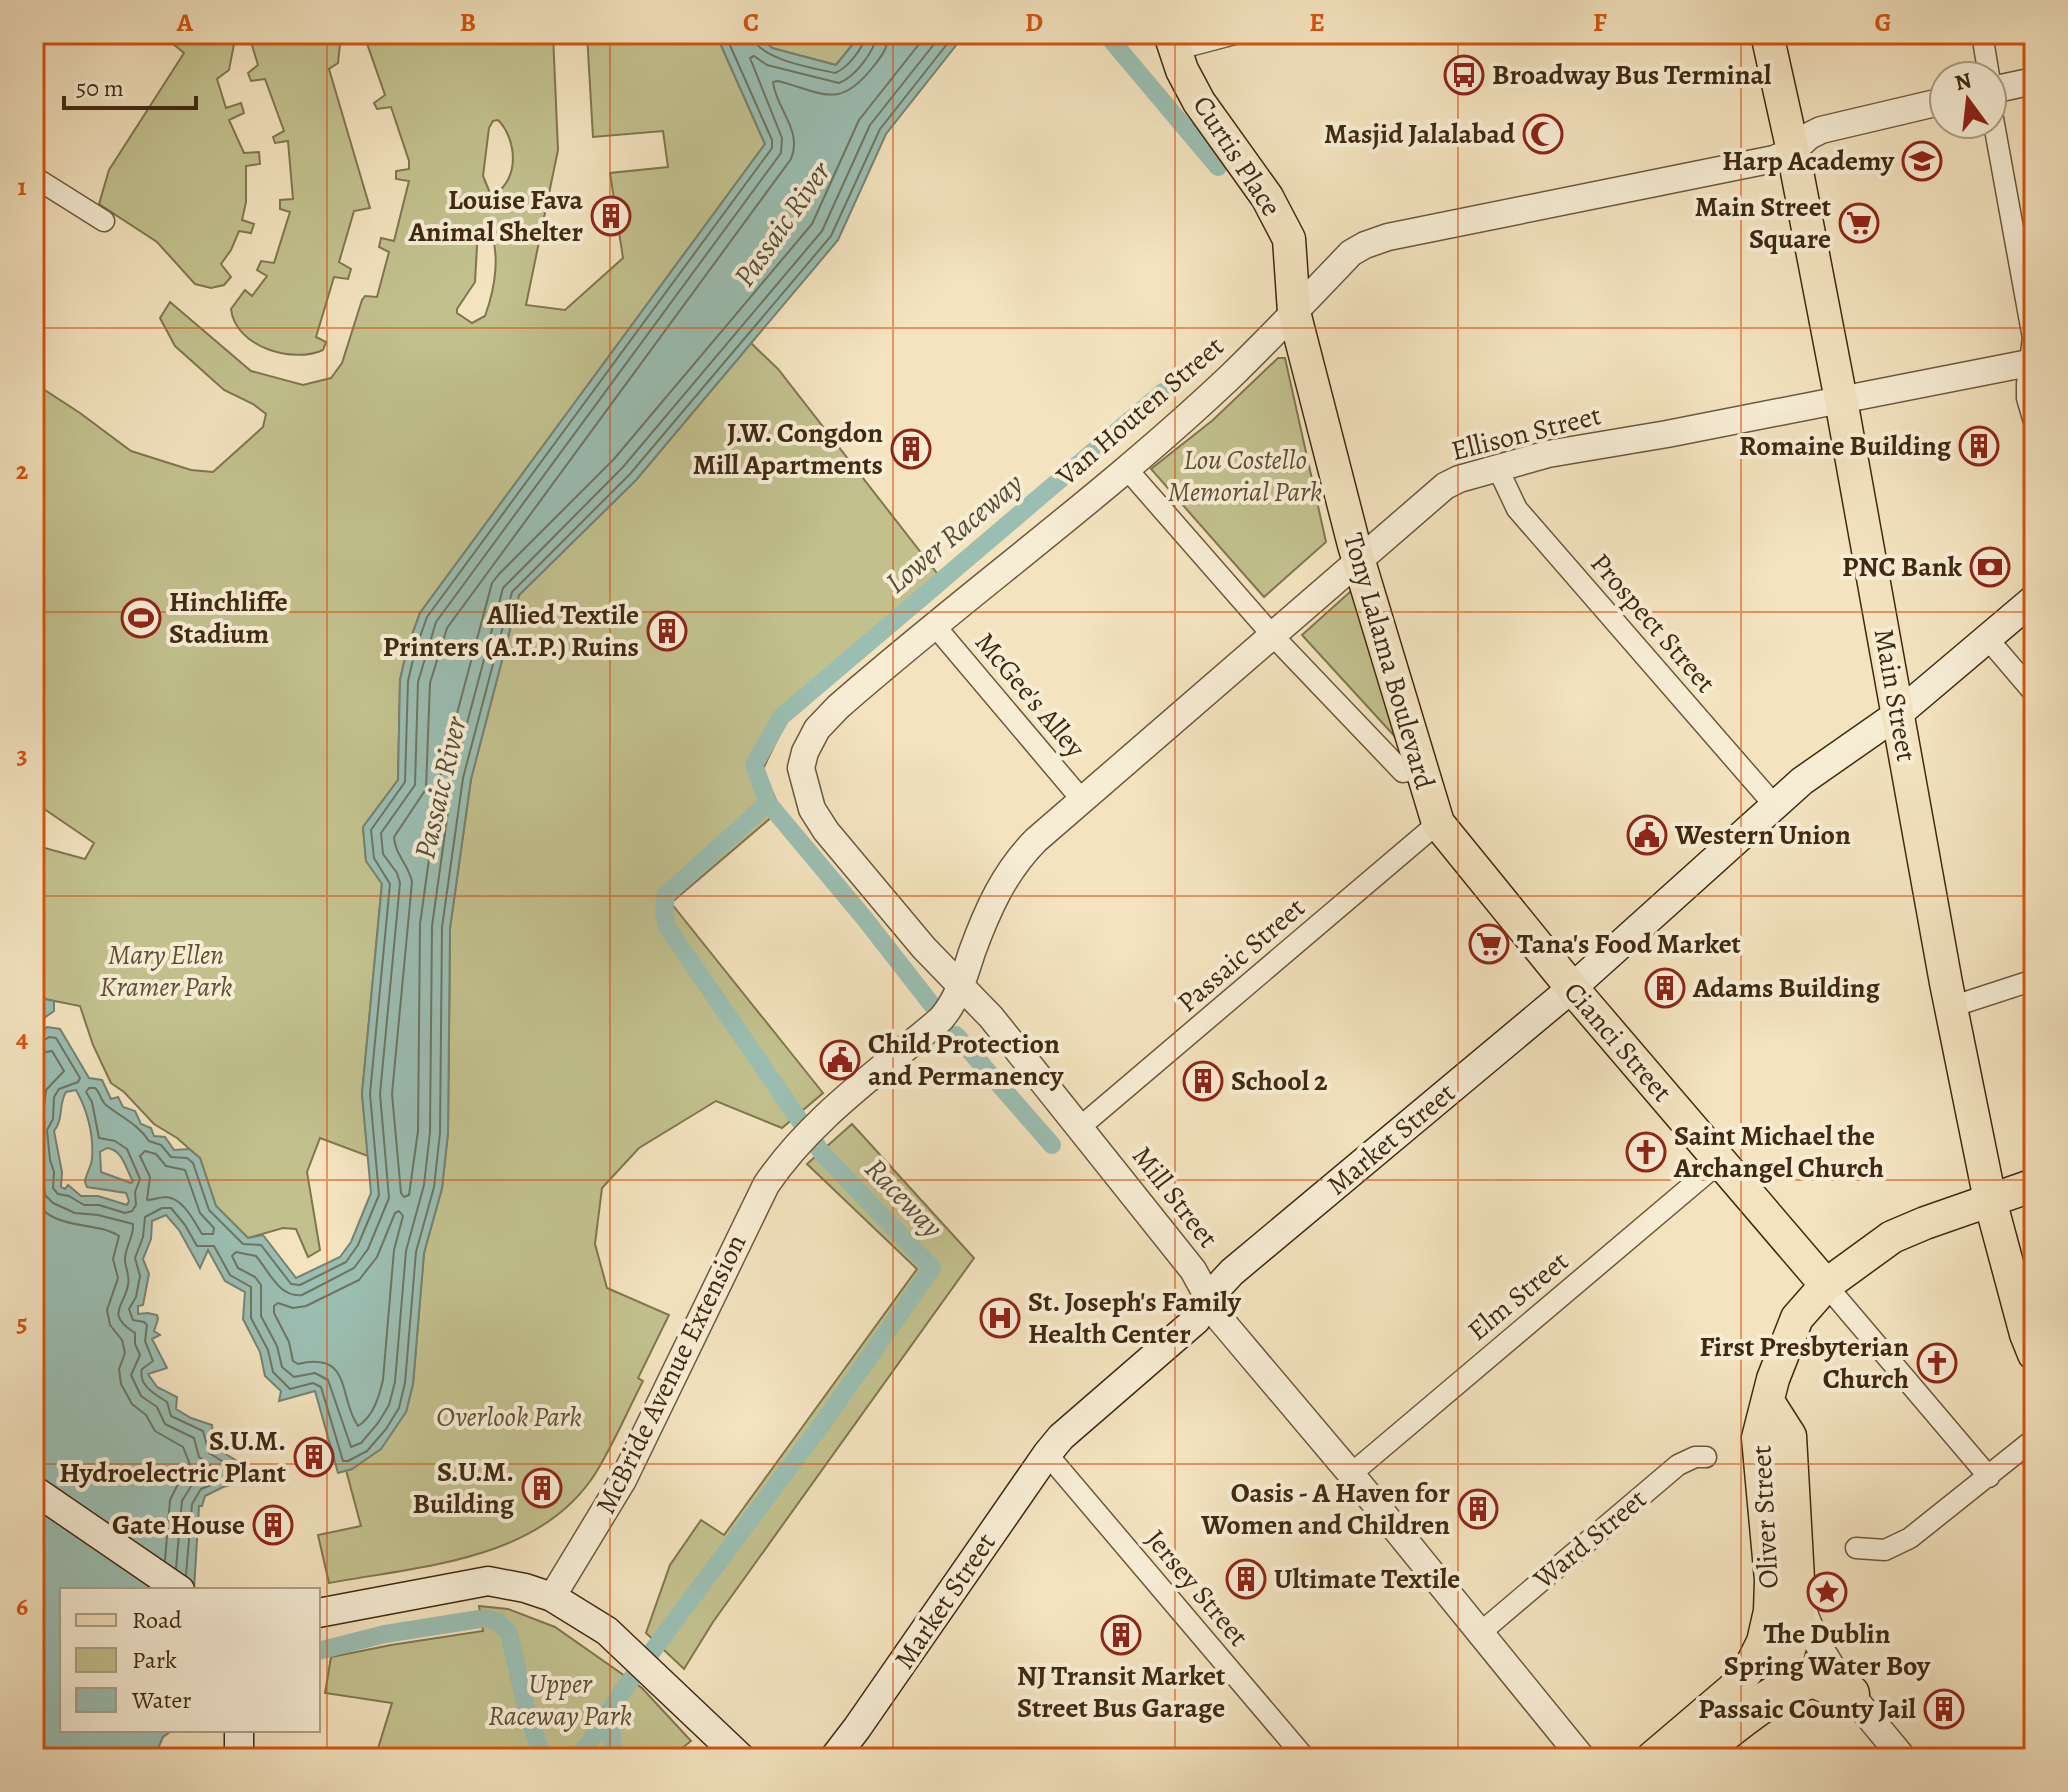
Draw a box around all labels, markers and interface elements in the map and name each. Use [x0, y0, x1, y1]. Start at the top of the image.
text: A [176, 5, 194, 40]
text: B [460, 5, 476, 40]
text: C [743, 5, 759, 40]
text: D [1025, 5, 1043, 40]
text: E [1309, 5, 1325, 40]
text: F [1593, 5, 1607, 40]
text: G [1874, 5, 1892, 40]
bus stop icon: Broadway Bus Terminal [1443, 54, 1485, 96]
place label: Broadway Bus Terminal [1492, 56, 1772, 94]
scale bar [64, 60, 196, 110]
north arrow [1928, 60, 2008, 140]
text: N [1951, 65, 1975, 98]
text: 50 m [76, 72, 124, 104]
street label: Curtis Place [1184, 88, 1290, 224]
mosque icon: Masjid Jalalabad [1522, 113, 1564, 155]
place label: Masjid Jalalabad [1324, 115, 1516, 153]
school or university icon: Harp Academy [1901, 140, 1943, 182]
place label: Harp Academy [1722, 142, 1895, 180]
water label: Passaic River [724, 152, 841, 295]
text: 1 [17, 169, 27, 204]
place label: Louise Fava Animal Shelter [408, 181, 583, 251]
place label: Main Street Square [1695, 188, 1831, 258]
building icon: Louise Fava Animal Shelter [590, 195, 632, 237]
supermarket icon: Main Street Square [1838, 202, 1880, 244]
street label: Van Houten Street [1048, 328, 1232, 495]
street label: Ellison Street [1447, 396, 1605, 470]
place label: J.W. Congdon Mill Apartments [693, 414, 883, 484]
building icon: Romaine Building [1958, 425, 2000, 467]
place label: Romaine Building [1739, 427, 1952, 465]
building icon: J.W. Congdon Mill Apartments [890, 428, 932, 470]
park label: Lou Costello Memorial Park [1168, 441, 1322, 511]
text: 2 [16, 453, 29, 488]
water label: Lower Raceway [877, 464, 1031, 602]
street label: Tony Lalama Boulevard [1334, 528, 1444, 794]
street label: Prospect Street [1582, 545, 1724, 701]
bank icon: PNC Bank [1969, 546, 2011, 588]
place label: PNC Bank [1842, 548, 1963, 586]
place label: Hinchliffe Stadium [169, 583, 288, 653]
place label: Allied Textile Printers (A.T.P.) Ruins [383, 596, 639, 666]
sports icon: Hinchliffe Stadium [120, 597, 162, 639]
building icon: Allied Textile Printers (A.T.P.) Ruins [646, 610, 688, 652]
street label: McGee's Alley [966, 624, 1094, 766]
street label: Main Street [1865, 626, 1925, 764]
water label: Passaic River [404, 712, 476, 863]
text: 3 [16, 737, 28, 772]
public building icon: Western Union [1626, 814, 1668, 856]
place label: Western Union [1674, 816, 1851, 854]
street label: Passaic Street [1169, 889, 1313, 1021]
supermarket icon: Tana's Food Market [1468, 923, 1510, 965]
place label: Tana's Food Market [1517, 925, 1741, 963]
park label: Mary Ellen Kramer Park [100, 936, 232, 1006]
building icon: Adams Building [1644, 967, 1686, 1009]
place label: Adams Building [1692, 969, 1881, 1007]
street label: Cianci Street [1555, 974, 1681, 1110]
text: 4 [16, 1021, 28, 1056]
place label: Child Protection and Permanency [868, 1025, 1064, 1095]
public building icon: Child Protection and Permanency [819, 1039, 861, 1081]
building icon: School 2 [1182, 1060, 1224, 1102]
place label: School 2 [1231, 1062, 1328, 1100]
street label: Market Street [1319, 1074, 1463, 1204]
place label: Saint Michael the Archangel Church [1673, 1117, 1884, 1187]
church icon: Saint Michael the Archangel Church [1625, 1131, 1667, 1173]
street label: Mill Street [1123, 1138, 1227, 1256]
water label: Raceway [856, 1149, 952, 1247]
street label: McBride Avenue Extension [587, 1228, 755, 1520]
street label: Elm Street [1459, 1243, 1577, 1349]
place label: St. Joseph's Family Health Center [1028, 1283, 1242, 1353]
hospital icon: St. Joseph's Family Health Center [979, 1297, 1021, 1339]
text: 5 [16, 1305, 28, 1340]
place label: First Presbyterian Church [1700, 1328, 1909, 1398]
church icon: First Presbyterian Church [1916, 1342, 1958, 1384]
park label: Overlook Park [436, 1398, 582, 1436]
place label: S.U.M. Hydroelectric Plant [59, 1422, 286, 1492]
building icon: S.U.M. Hydroelectric Plant [293, 1436, 335, 1478]
street label: Oliver Street [1742, 1444, 1788, 1590]
place label: S.U.M. Building [412, 1453, 515, 1523]
building icon: S.U.M. Building [521, 1467, 563, 1509]
place label: Oasis - A Haven for Women and Children [1200, 1474, 1450, 1544]
street label: Ward Street [1525, 1480, 1655, 1598]
building icon: Oasis - A Haven for Women and Children [1457, 1488, 1499, 1530]
building icon: Gate House [252, 1504, 294, 1546]
place label: Gate House [112, 1506, 245, 1544]
street label: Jersey Street [1137, 1521, 1257, 1655]
street label: Market Street [885, 1525, 1005, 1677]
building icon: Ultimate Textile [1225, 1558, 1267, 1600]
place label: Ultimate Textile [1274, 1560, 1460, 1598]
place icon: The Dublin Spring Water Boy [1806, 1571, 1848, 1613]
legend [60, 1588, 320, 1732]
text: 6 [16, 1589, 28, 1624]
text: Road [132, 1604, 182, 1636]
building icon: NJ Transit Market Street Bus Garage [1100, 1614, 1142, 1656]
place label: The Dublin Spring Water Boy [1724, 1615, 1931, 1685]
text: Park [132, 1644, 177, 1676]
place label: NJ Transit Market Street Bus Garage [1017, 1657, 1225, 1727]
park label: Upper Raceway Park [488, 1665, 632, 1735]
text: Water [131, 1684, 192, 1716]
building icon: Passaic County Jail [1923, 1688, 1965, 1730]
place label: Passaic County Jail [1698, 1690, 1917, 1728]

